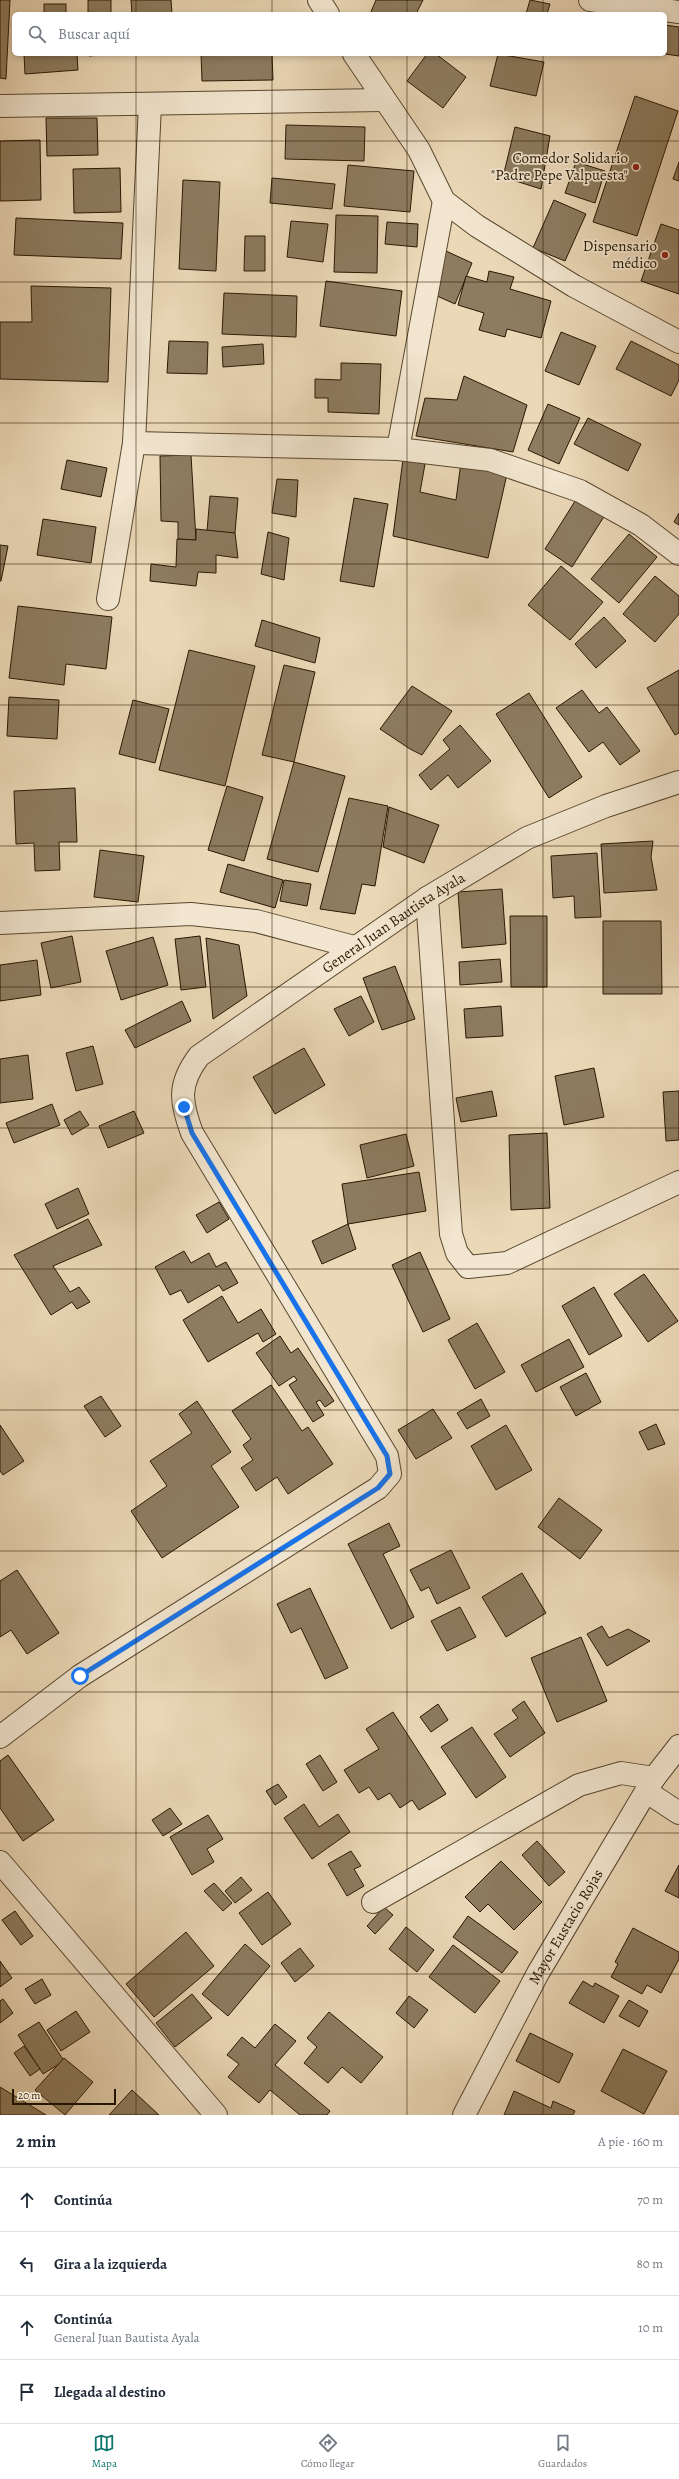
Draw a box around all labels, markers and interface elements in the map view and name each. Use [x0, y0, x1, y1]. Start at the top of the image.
search box [12, 12, 667, 56]
icon: search [26, 23, 48, 45]
text: Buscar aquí [58, 24, 130, 44]
place label: Comedor Solidario "Padre Pepe Valpuesta" [491, 148, 628, 185]
marker: Comedor Solidario "Padre Pepe Valpuesta" [631, 162, 641, 172]
place label: Dispensario médico [583, 236, 657, 273]
marker: Dispensario médico [660, 250, 670, 260]
street label: General Juan Bautista Ayala [318, 867, 469, 978]
route end [175, 1098, 193, 1116]
route start [71, 1667, 89, 1685]
street label: Mayor Eustacio Rojas [524, 1865, 608, 1988]
scale bar [12, 2087, 116, 2106]
text: 20 m [18, 2088, 40, 2103]
text: 2 min [16, 2130, 56, 2153]
text: A pie · 160 m [598, 2133, 663, 2150]
icon: ahead [16, 2189, 38, 2211]
text: Continúa [54, 2190, 112, 2210]
text: 70 m [637, 2191, 663, 2208]
icon: left [16, 2253, 38, 2275]
text: Gira a la izquierda [54, 2254, 167, 2274]
text: 80 m [636, 2255, 663, 2272]
text: Continúa [54, 2309, 112, 2329]
icon: ahead [16, 2317, 38, 2339]
text: 10 m [638, 2319, 663, 2336]
text: General Juan Bautista Ayala [54, 2329, 200, 2346]
icon: arrive [16, 2381, 38, 2403]
text: Llegada al destino [54, 2382, 166, 2402]
tab: Mapa [92, 2432, 117, 2471]
tab: Cómo llegar [301, 2432, 354, 2471]
tab: Guardados [538, 2432, 587, 2471]

